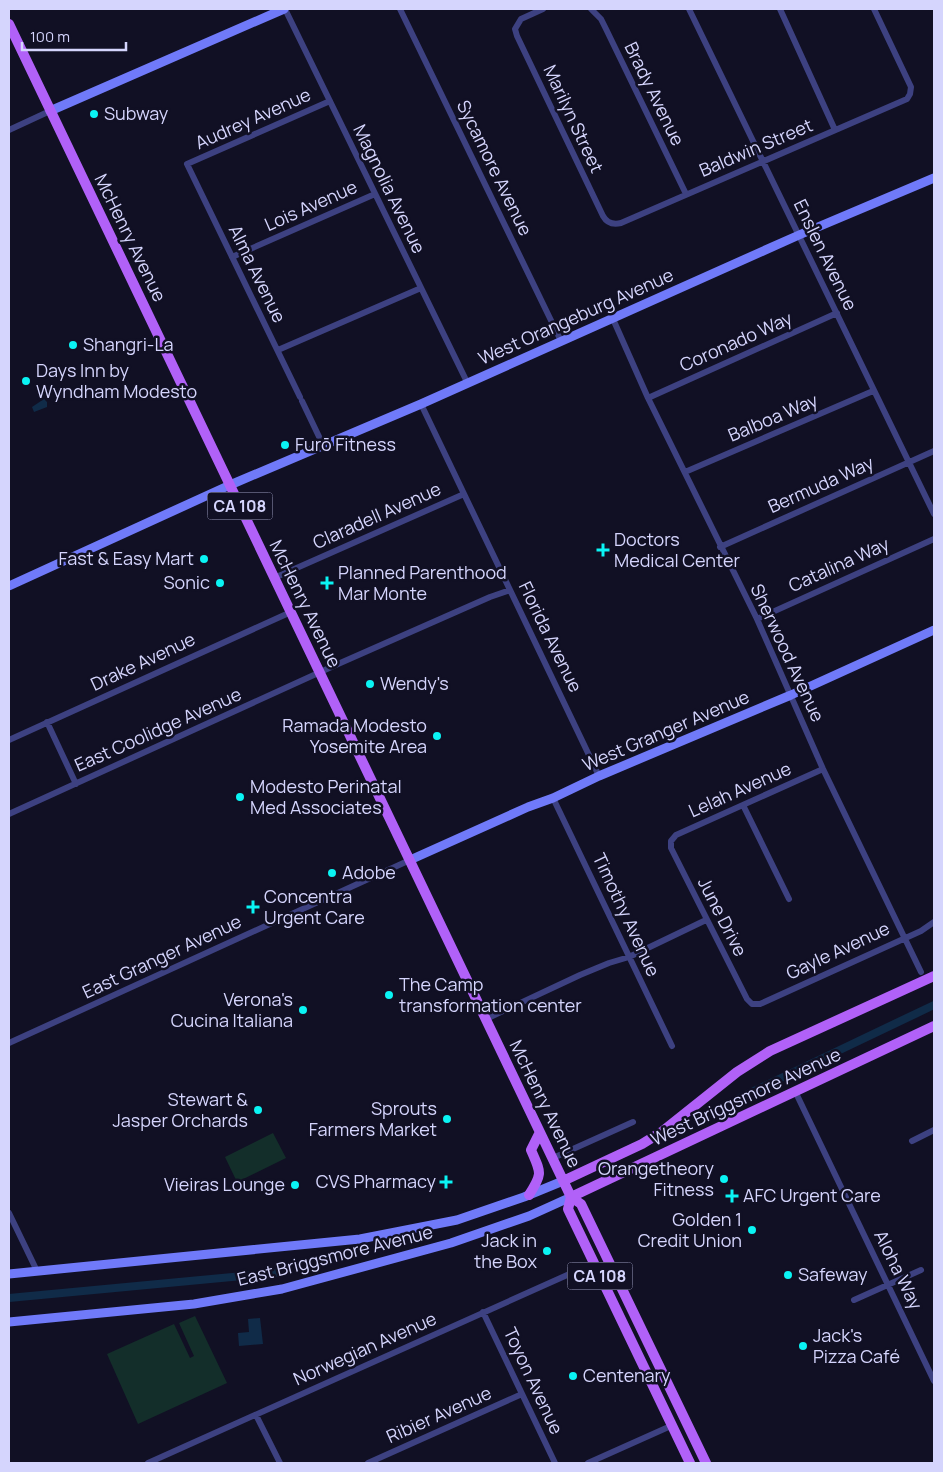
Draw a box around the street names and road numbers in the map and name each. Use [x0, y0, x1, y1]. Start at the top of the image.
street label: Brady Avenue [619, 38, 690, 149]
street label: Marilyn Street [538, 61, 609, 177]
street label: Audrey Avenue [191, 82, 314, 154]
street label: Sycamore Avenue [452, 96, 538, 239]
street label: Baldwin Street [695, 112, 816, 182]
street label: Magnolia Avenue [348, 120, 432, 257]
street label: McHenry Avenue [90, 170, 172, 305]
street label: Lois Avenue [261, 174, 361, 236]
street label: Enslen Avenue [789, 195, 863, 314]
street label: Alma Avenue [224, 221, 292, 327]
street label: West Orangeburg Avenue [474, 262, 677, 370]
street label: Coronado Way [675, 305, 796, 377]
street label: Balboa Way [724, 387, 822, 447]
street label: Bermuda Way [764, 450, 878, 518]
street label: Claradell Avenue [309, 476, 445, 554]
road number: CA 108 [208, 492, 272, 520]
street label: Catalina Way [784, 531, 893, 597]
street label: McHenry Avenue [265, 536, 347, 671]
street label: Florida Avenue [514, 577, 588, 696]
street label: Sherwood Avenue [745, 580, 830, 725]
street label: Drake Avenue [86, 626, 199, 696]
street label: East Coolidge Avenue [70, 681, 245, 777]
street label: West Granger Avenue [579, 684, 753, 776]
street label: Lelah Avenue [685, 756, 795, 822]
street label: Timothy Avenue [588, 849, 666, 980]
street label: June Drive [693, 873, 753, 960]
street label: East Granger Avenue [78, 909, 245, 1004]
street label: Gayle Avenue [782, 916, 893, 985]
street label: McHenry Avenue [505, 1036, 587, 1171]
street label: West Briggsmore Avenue [647, 1041, 844, 1151]
street label: East Briggsmore Avenue [234, 1219, 435, 1291]
street label: Aloha Way [869, 1226, 929, 1314]
road number: CA 108 [568, 1262, 632, 1290]
street label: Norwegian Avenue [289, 1306, 440, 1390]
street label: Toyon Avenue [499, 1323, 569, 1438]
street label: Ribier Avenue [382, 1380, 495, 1448]

